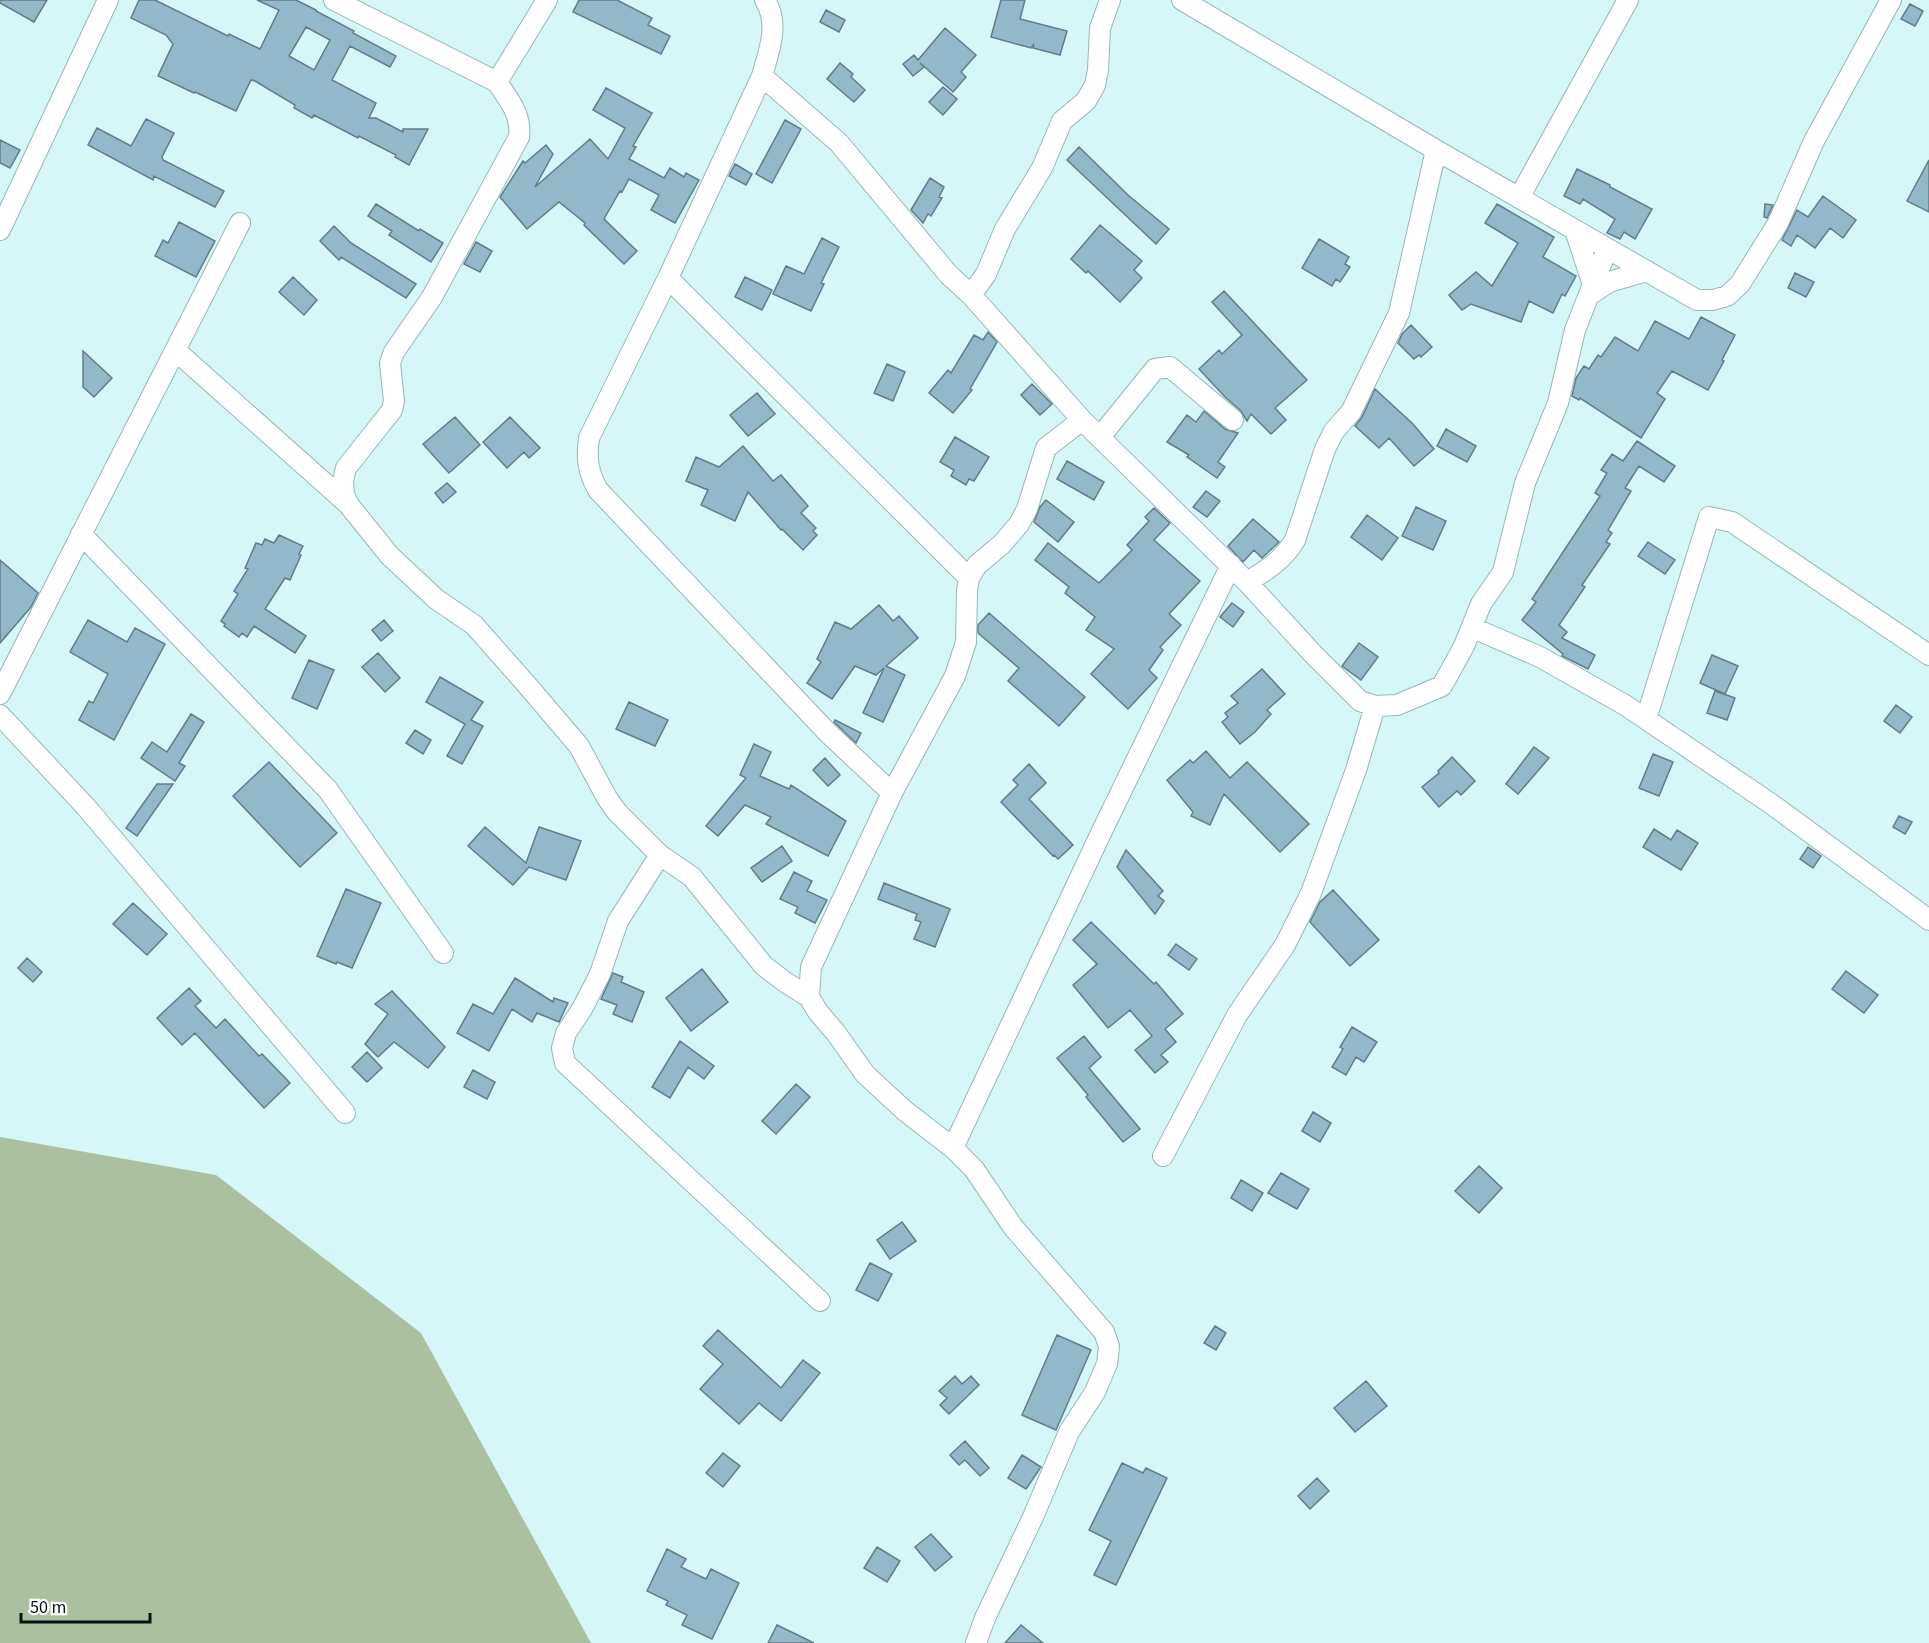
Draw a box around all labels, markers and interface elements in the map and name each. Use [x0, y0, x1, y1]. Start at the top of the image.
scale bar [21, 1586, 150, 1624]
text: 50 m [30, 1595, 66, 1620]

